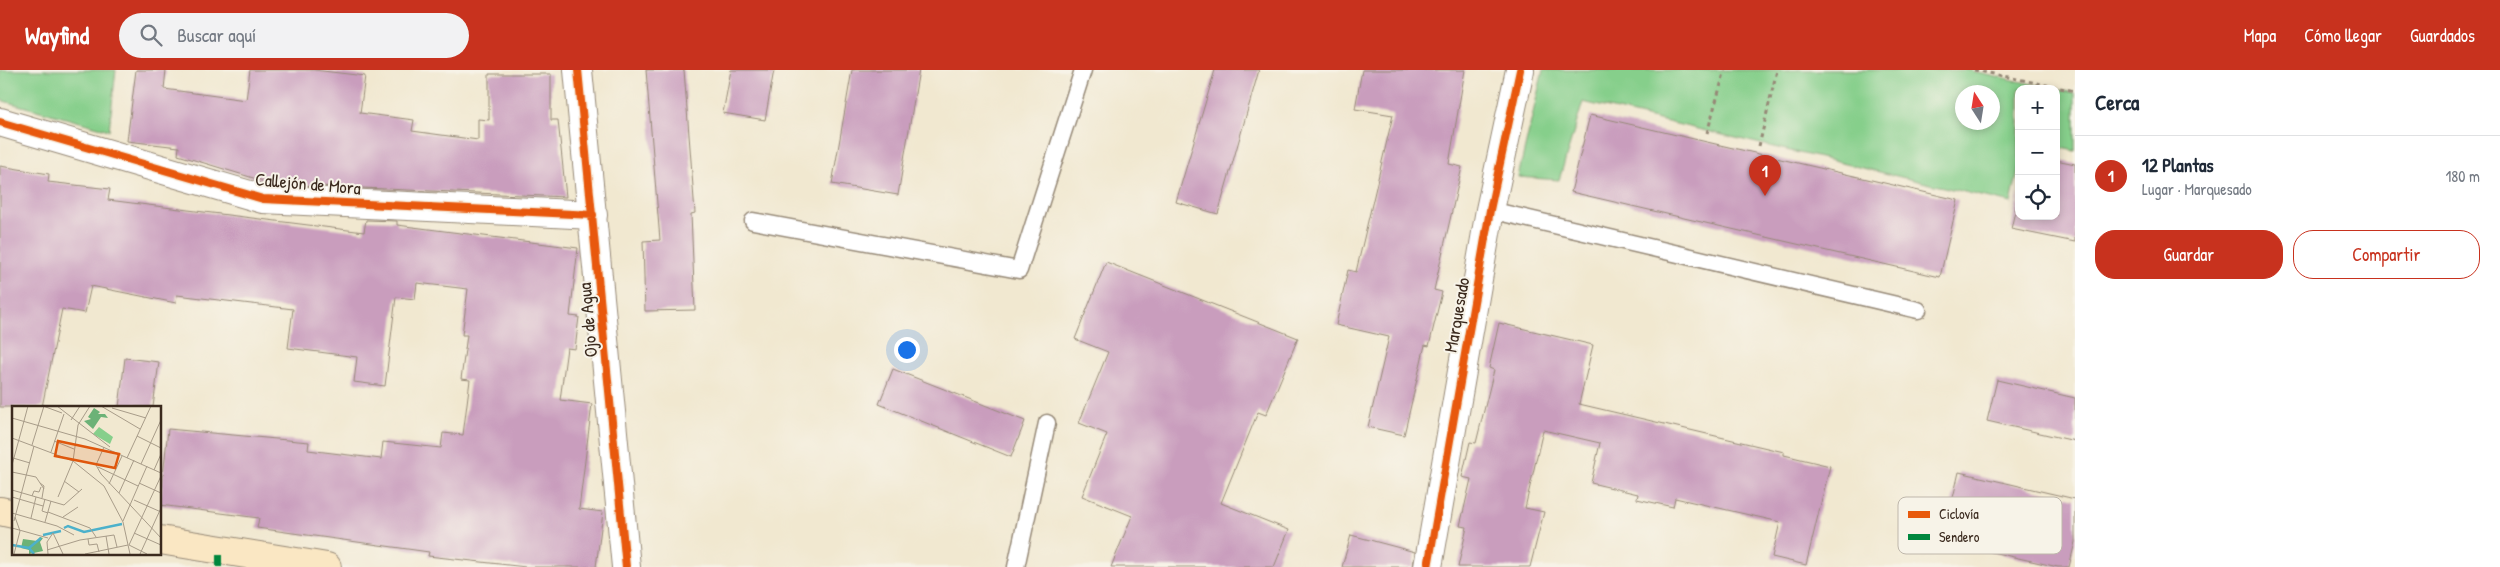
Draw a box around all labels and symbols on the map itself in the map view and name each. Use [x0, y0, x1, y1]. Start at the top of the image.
north arrow [1955, 85, 2000, 130]
pin: 1 [1749, 155, 1781, 196]
street label: Callejón de Mora [254, 166, 362, 201]
street label: Marquesado [1438, 275, 1475, 354]
street label: Ojo de Agua [572, 282, 603, 358]
your location [894, 337, 920, 363]
inset map [12, 406, 161, 554]
legend [1898, 497, 2062, 554]
text: Ciclovía [1939, 504, 1979, 523]
text: Sendero [1939, 527, 1980, 546]

